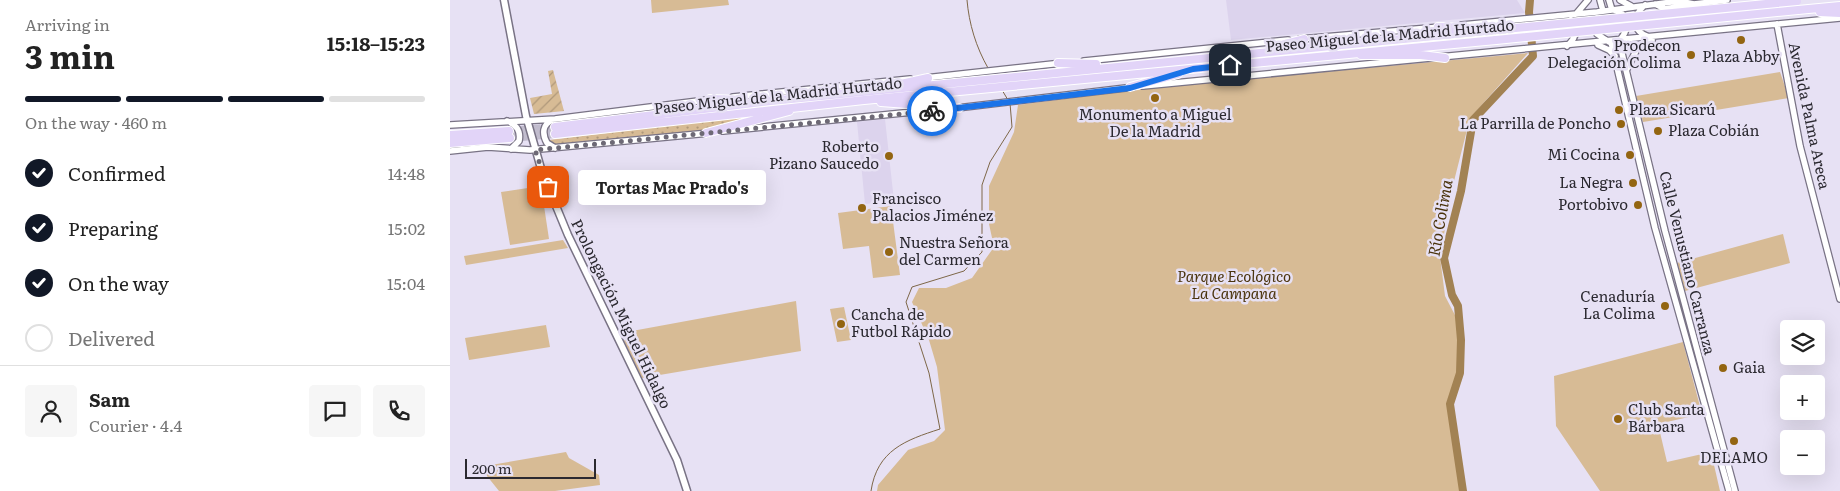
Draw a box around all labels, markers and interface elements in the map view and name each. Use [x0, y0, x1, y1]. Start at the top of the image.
text: Arriving in [25, 12, 110, 36]
street label: Paseo Miguel de la Madrid Hurtado [1265, 12, 1515, 57]
text: 15:18–15:23 [327, 29, 425, 57]
text: 3 min [25, 31, 115, 79]
place label: Prodecon Delegación Colima [1547, 33, 1682, 73]
marker: Plaza Abby [1735, 34, 1747, 46]
street label: Avenida Palma Areca [1784, 40, 1837, 192]
pin [1209, 44, 1251, 86]
place label: Plaza Abby [1702, 44, 1780, 67]
marker: Prodecon Delegación Colima [1685, 49, 1697, 61]
icon: home [1216, 51, 1244, 79]
street label: Paseo Miguel de la Madrid Hurtado [653, 70, 903, 119]
courier [907, 86, 957, 136]
marker: Monumento a Miguel De la Madrid [1149, 92, 1161, 104]
icon: bike [918, 97, 946, 125]
place label: Plaza Sicarú [1629, 97, 1716, 120]
place label: Monumento a Miguel De la Madrid [1078, 102, 1232, 142]
marker: Plaza Sicarú [1613, 104, 1625, 116]
text: On the way · 460 m [25, 110, 167, 134]
place label: La Parrilla de Poncho [1460, 111, 1611, 134]
marker: La Parrilla de Poncho [1615, 118, 1627, 130]
place label: Plaza Cobián [1668, 118, 1759, 141]
marker: Plaza Cobián [1652, 125, 1664, 137]
place label: Roberto Pizano Saucedo [769, 134, 879, 174]
place label: Mi Cocina [1547, 142, 1621, 165]
marker: Mi Cocina [1624, 149, 1636, 161]
marker: Roberto Pizano Saucedo [883, 150, 895, 162]
icon: check [25, 159, 53, 187]
text: Confirmed [68, 159, 166, 187]
text: 14:48 [388, 161, 425, 185]
pin [527, 166, 569, 208]
street label: Calle Venustiano Carranza [1655, 168, 1723, 358]
callout: Tortas Mac Prado's [578, 170, 766, 204]
place label: La Negra [1559, 170, 1624, 193]
icon: bag [534, 173, 562, 201]
text: Tortas Mac Prado's [595, 175, 749, 199]
water label: Río Colima [1420, 177, 1458, 258]
marker: La Negra [1627, 177, 1639, 189]
place label: Francisco Palacios Jiménez [872, 186, 993, 226]
place label: Portobivo [1558, 192, 1628, 215]
marker: Portobivo [1632, 199, 1644, 211]
marker: Francisco Palacios Jiménez [856, 202, 868, 214]
icon: check [25, 214, 53, 242]
text: Preparing [68, 214, 158, 242]
street label: Prolongación Miguel Hidalgo [566, 215, 678, 412]
text: 15:02 [388, 216, 425, 240]
place label: Nuestra Señora del Carmen [899, 230, 1010, 270]
marker: Nuestra Señora del Carmen [883, 246, 895, 258]
park label: Parque Ecológico La Campana [1177, 264, 1291, 304]
icon: check [25, 269, 53, 297]
text: On the way [68, 269, 169, 297]
text: 15:04 [387, 271, 425, 295]
place label: Cenaduría La Colima [1580, 284, 1656, 324]
marker: Cenaduría La Colima [1659, 300, 1671, 312]
place label: Cancha de Futbol Rápido [851, 302, 952, 342]
marker: Cancha de Futbol Rápido [835, 318, 847, 330]
map controls [1780, 320, 1825, 475]
button: layers [1780, 320, 1825, 365]
text: Delivered [68, 324, 155, 352]
place label: Gaia [1733, 355, 1766, 378]
marker: Gaia [1717, 362, 1729, 374]
button: + [1780, 375, 1825, 420]
button: person [25, 385, 77, 437]
text: Sam [89, 385, 130, 413]
button: chat [309, 385, 361, 437]
button: phone [373, 385, 425, 437]
place label: Club Santa Bárbara [1628, 397, 1706, 437]
text: Courier · 4.4 [89, 413, 182, 437]
marker: Club Santa Bárbara [1612, 413, 1624, 425]
button: − [1780, 430, 1825, 475]
marker: DELAMO [1728, 435, 1740, 447]
place label: DELAMO [1700, 445, 1768, 468]
scale bar [465, 456, 596, 479]
text: 200 m [472, 458, 512, 478]

